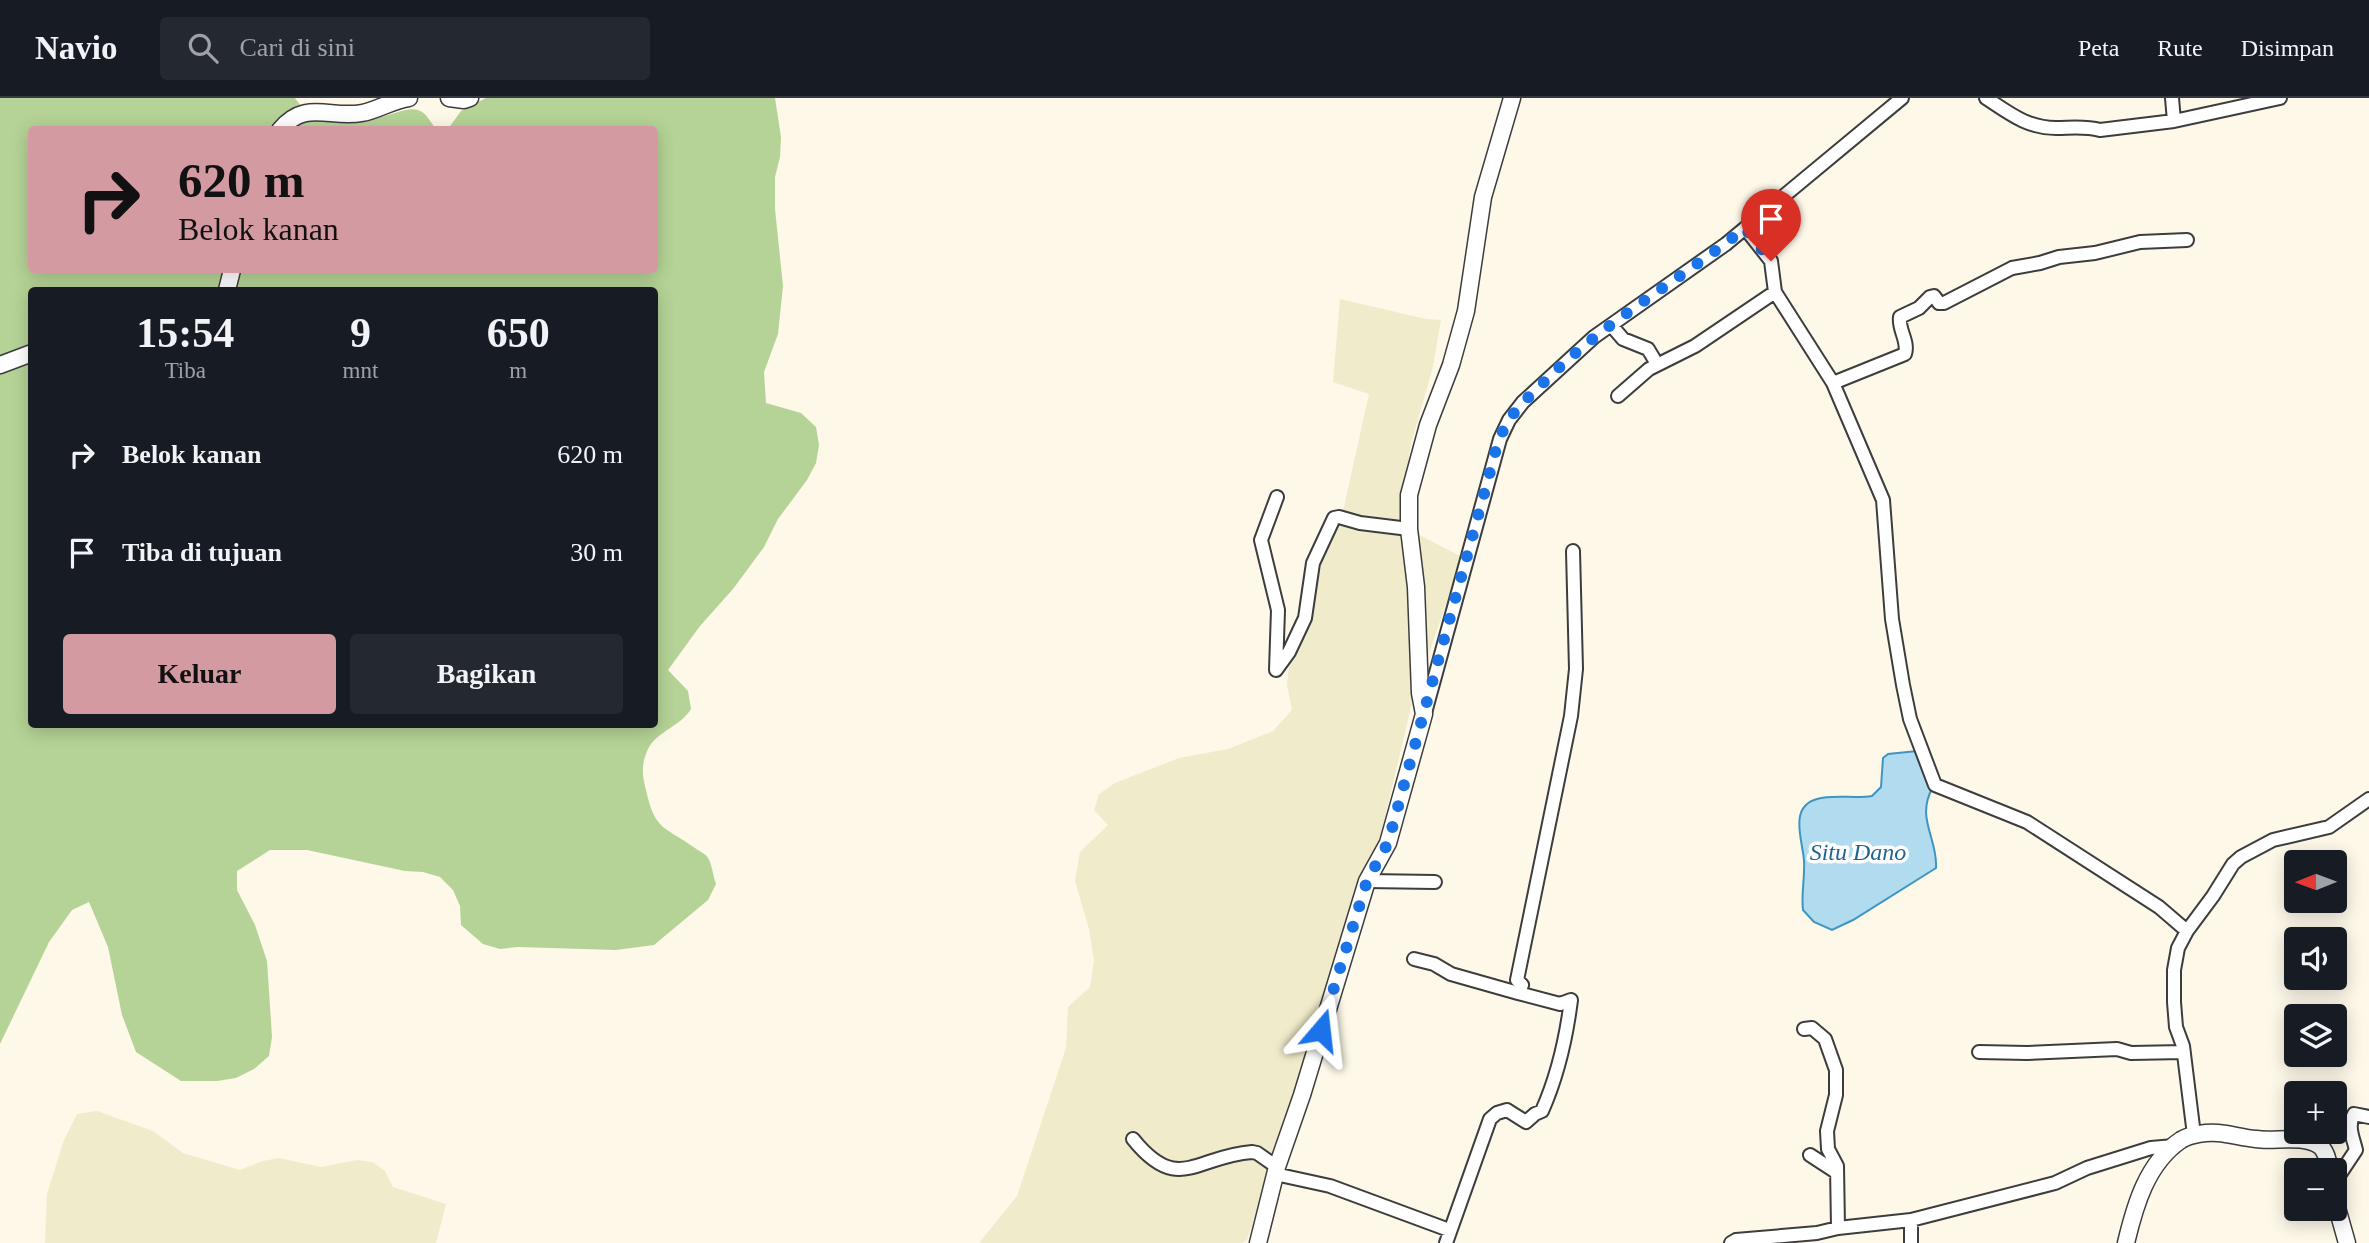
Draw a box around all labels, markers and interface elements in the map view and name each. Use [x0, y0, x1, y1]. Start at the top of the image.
search box [160, 17, 650, 80]
icon: search [184, 29, 222, 67]
text: Navio [35, 30, 118, 66]
text: Cari di sini [240, 33, 355, 62]
text: Peta [2078, 35, 2119, 61]
text: Rute [2157, 35, 2203, 61]
text: Disimpan [2241, 35, 2334, 61]
text: 620 m [178, 153, 305, 208]
icon: right [63, 154, 154, 245]
pin [1741, 189, 1801, 261]
icon: arrive [1752, 200, 1790, 238]
text: Belok kanan [178, 211, 339, 247]
text: 15:54 [136, 310, 234, 356]
text: 9 [350, 310, 371, 356]
text: 650 [487, 310, 550, 356]
text: Tiba [165, 358, 206, 383]
text: mnt [343, 358, 378, 383]
text: m [509, 358, 527, 383]
icon: right [63, 436, 101, 474]
text: Belok kanan [122, 440, 261, 469]
text: 620 m [557, 440, 623, 469]
icon: arrive [63, 534, 101, 572]
text: Tiba di tujuan [122, 538, 282, 567]
text: 30 m [570, 538, 623, 567]
button: Keluar [63, 634, 336, 714]
button: Bagikan [350, 634, 623, 714]
water label: Situ Dano [1810, 839, 1906, 865]
north arrow [2284, 850, 2347, 914]
map controls [2284, 850, 2347, 1221]
button: sound [2284, 927, 2347, 990]
position arrow [1284, 993, 1358, 1067]
button: layers [2284, 1004, 2347, 1067]
button: + [2284, 1081, 2347, 1144]
button: − [2284, 1158, 2347, 1221]

